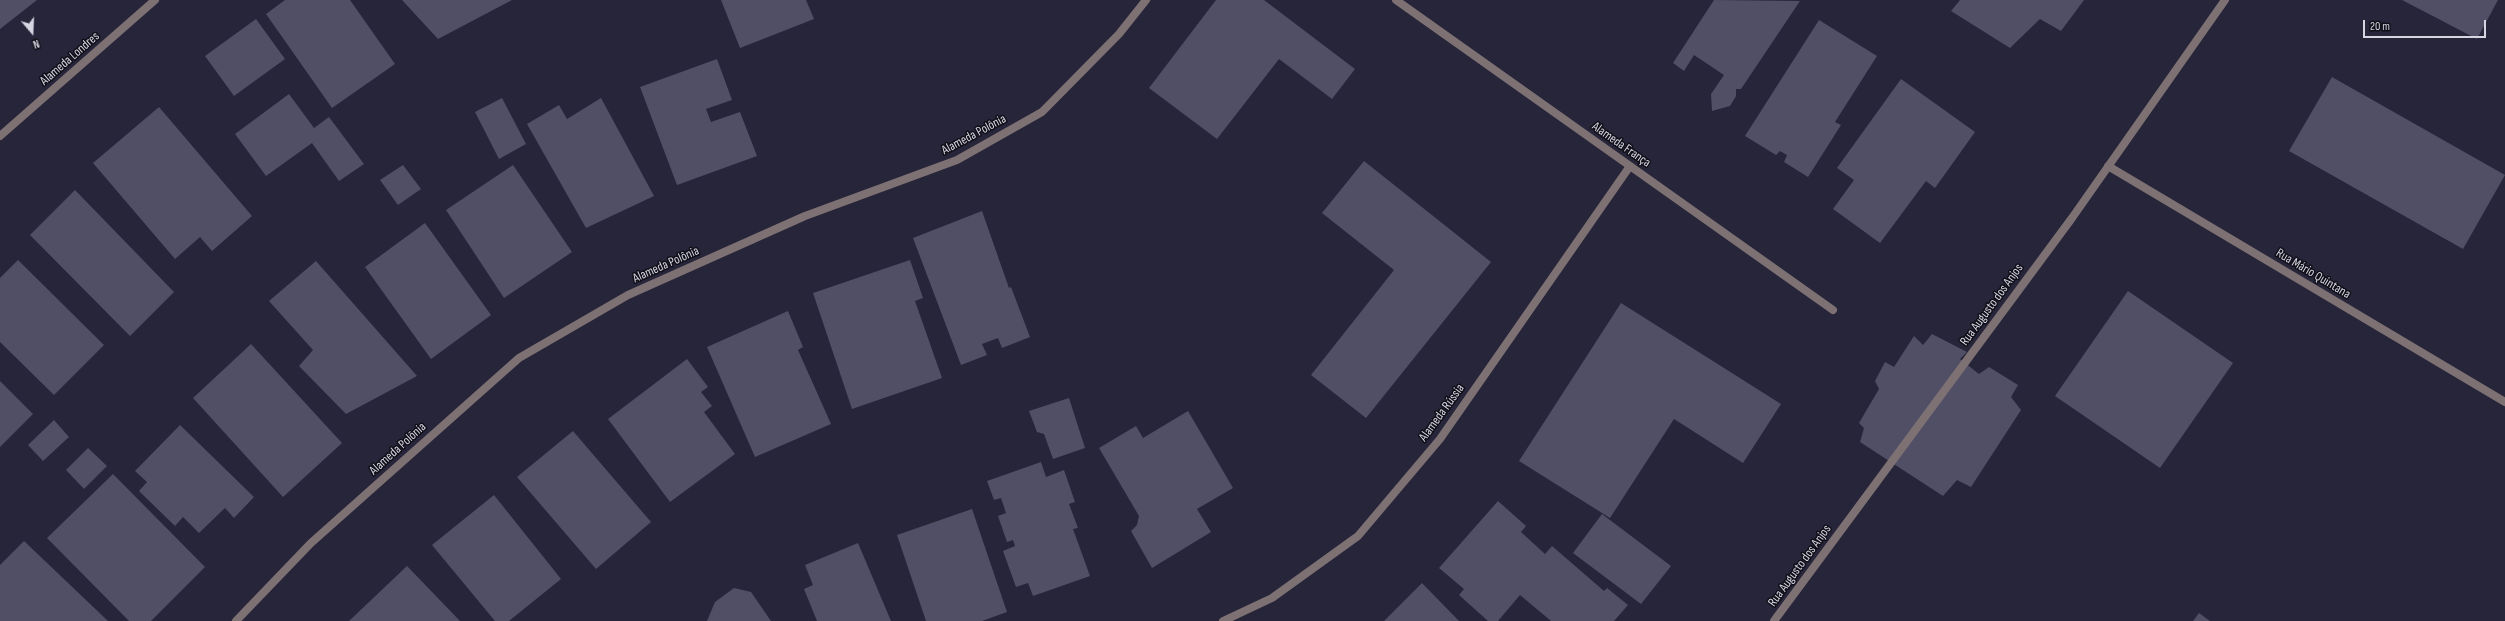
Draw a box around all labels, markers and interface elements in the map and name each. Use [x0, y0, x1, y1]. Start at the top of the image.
north arrow [12, 12, 52, 52]
scale bar [2365, 12, 2488, 38]
text: 20 m [2370, 19, 2390, 34]
street label: Alameda Londres [37, 29, 103, 89]
text: N [31, 37, 41, 51]
street label: Alameda Polônia [939, 111, 1009, 159]
street label: Alameda França [1589, 119, 1653, 171]
street label: Alameda Polônia [630, 243, 702, 287]
street label: Rua Mário Quintana [2273, 246, 2353, 302]
street label: Rua Augusto dos Anjos [1957, 261, 2027, 349]
street label: Alameda Rússia [1416, 381, 1468, 445]
street label: Alameda Polônia [366, 419, 430, 479]
street label: Rua Augusto dos Anjos [1765, 522, 1835, 610]

